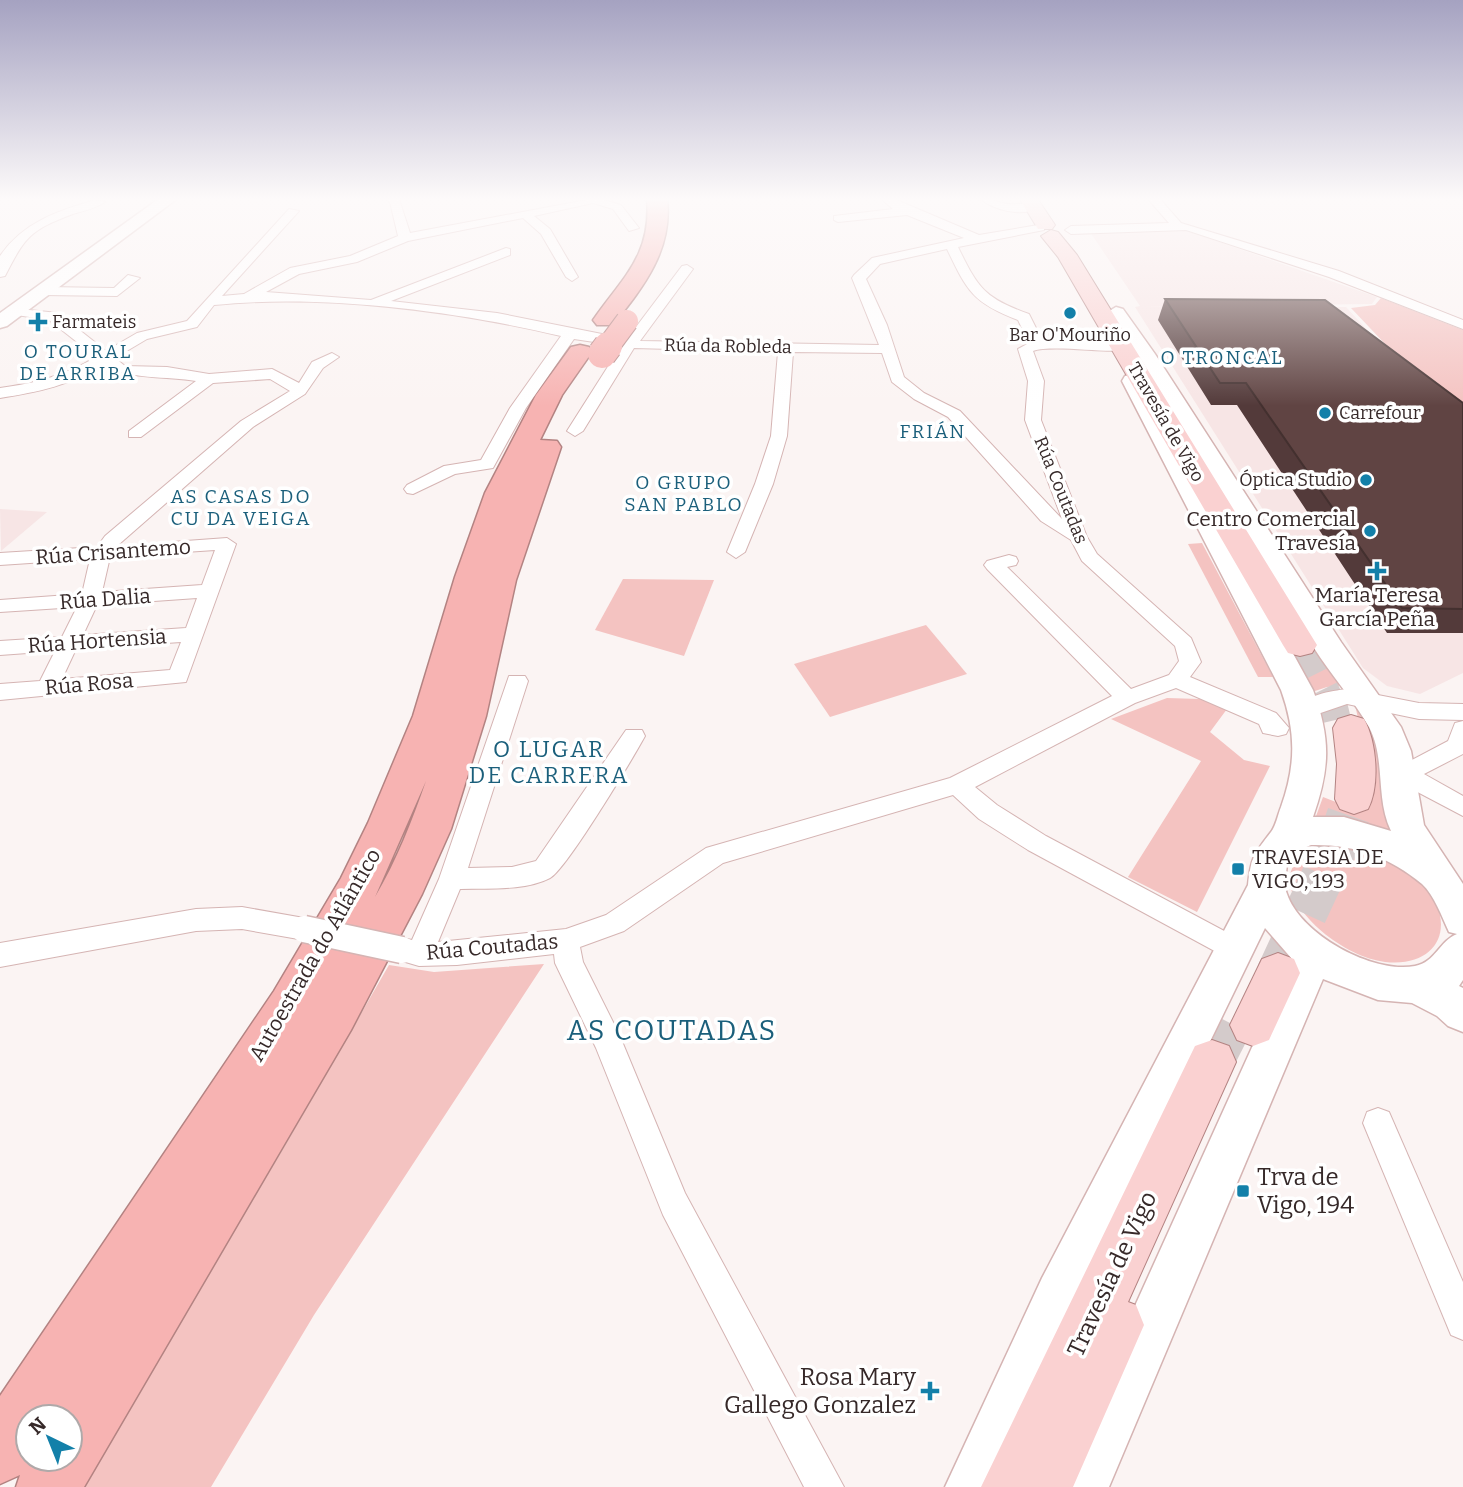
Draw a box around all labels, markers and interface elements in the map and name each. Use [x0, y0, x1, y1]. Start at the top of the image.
marker: Bar O'Mouriño [1062, 305, 1078, 321]
place label: Farmateis [52, 311, 136, 333]
marker: Farmateis [30, 314, 46, 330]
place label: Bar O'Mouriño [1009, 324, 1131, 346]
street label: Rúa da Robleda [664, 334, 792, 358]
district label: O TOURAL DE ARRIBA [20, 340, 136, 385]
district label: O TRONCAL [1160, 346, 1284, 369]
street label: Travesía de Vigo [1123, 358, 1209, 486]
place label: Carrefour [1339, 402, 1421, 424]
marker: Carrefour [1317, 405, 1333, 421]
district label: FRIÁN [900, 420, 966, 443]
street label: Rúa Coutadas [1029, 433, 1093, 547]
place label: Óptica Studio [1239, 469, 1352, 491]
district label: O GRUPO SAN PABLO [624, 471, 744, 516]
marker: Óptica Studio [1358, 472, 1374, 488]
district label: AS CASAS DO CU DA VEIGA [170, 485, 312, 530]
place label: Centro Comercial Travesía [1186, 506, 1356, 556]
marker: Centro Comercial Travesía [1362, 523, 1378, 539]
street label: Rúa Crisantemo [34, 534, 192, 570]
marker: María Teresa García Peña [1369, 563, 1385, 579]
place label: María Teresa García Peña [1314, 582, 1440, 632]
street label: Rúa Dalia [58, 583, 152, 615]
street label: Rúa Hortensia [27, 623, 168, 659]
street label: Rúa Rosa [43, 667, 135, 701]
district label: O LUGAR DE CARRERA [469, 735, 629, 789]
street label: Autoestrada do Atlántico [243, 844, 387, 1066]
place label: TRAVESIA DE VIGO, 193 [1252, 844, 1384, 894]
marker: TRAVESIA DE VIGO, 193 [1230, 861, 1246, 877]
street label: Rúa Coutadas [425, 928, 559, 966]
district label: AS COUTADAS [567, 1014, 777, 1047]
place label: Trva de Vigo, 194 [1257, 1163, 1354, 1219]
marker: Trva de Vigo, 194 [1235, 1183, 1251, 1199]
street label: Travesía de Vigo [1061, 1187, 1163, 1361]
place label: Rosa Mary Gallego Gonzalez [724, 1363, 916, 1419]
marker: Rosa Mary Gallego Gonzalez [922, 1383, 938, 1399]
north arrow [14, 1403, 84, 1473]
text: N [25, 1412, 51, 1439]

